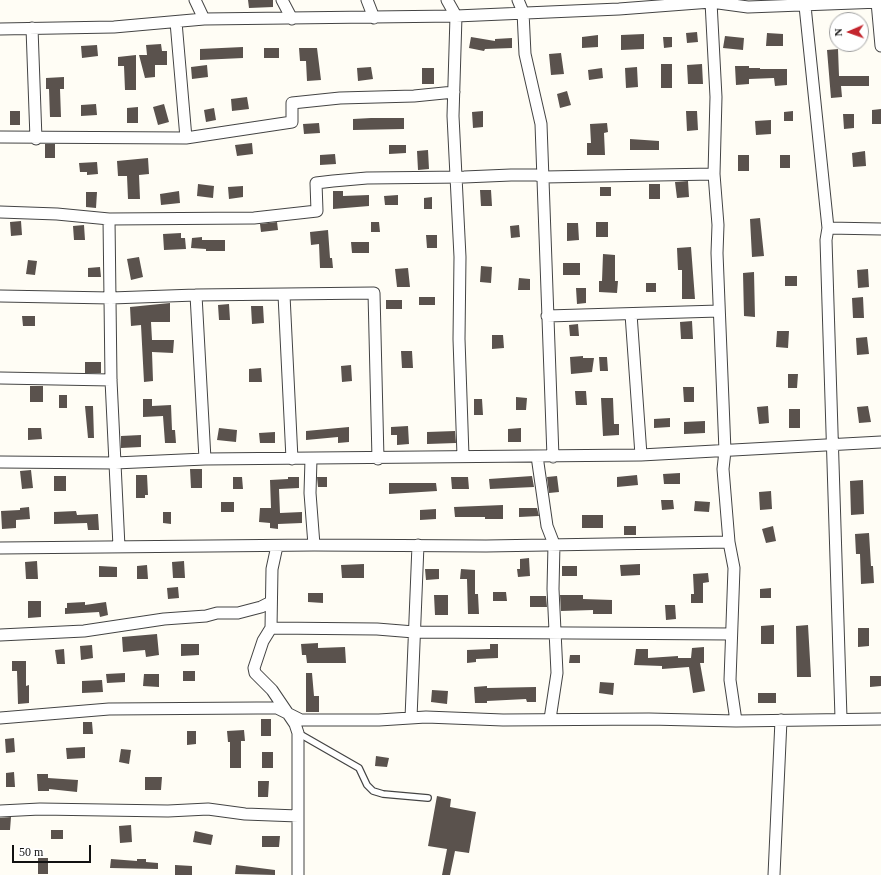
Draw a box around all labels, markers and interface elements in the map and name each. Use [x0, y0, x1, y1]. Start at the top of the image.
north arrow [829, 12, 869, 52]
text: N [832, 28, 844, 37]
scale bar [14, 837, 93, 863]
text: 50 m [19, 845, 43, 859]

